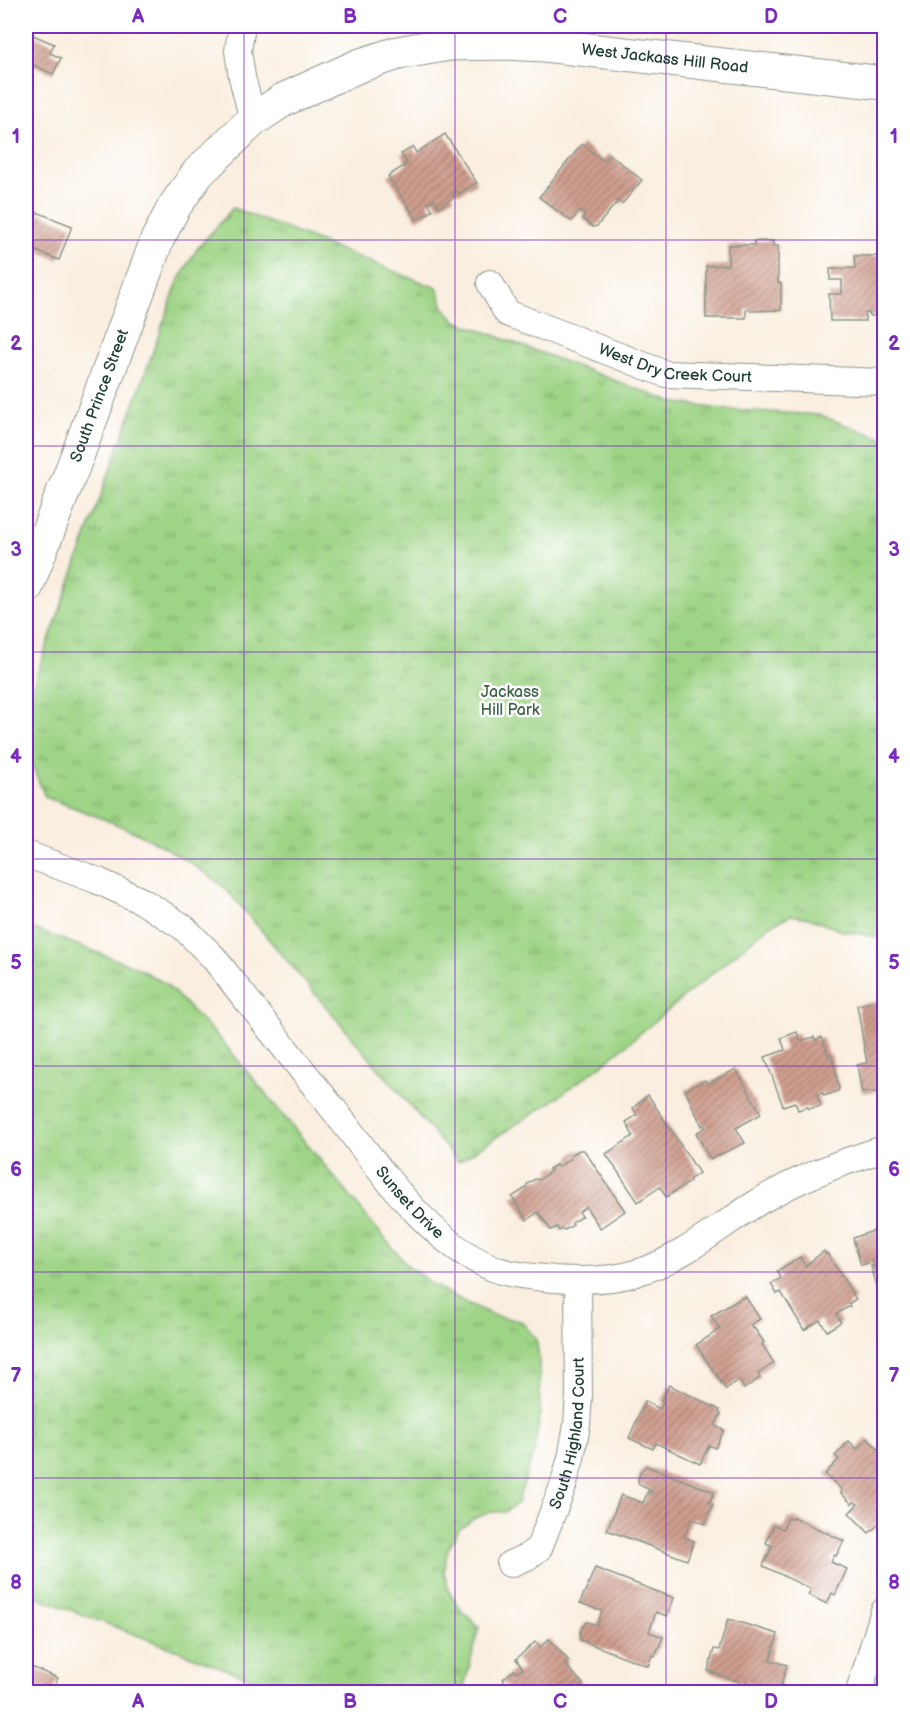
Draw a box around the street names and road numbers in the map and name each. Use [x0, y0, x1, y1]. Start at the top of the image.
street label: West Jackass Hill Road [581, 40, 749, 77]
street label: South Prince Street [66, 326, 133, 465]
street label: West Dry Creek Court [596, 340, 752, 387]
street label: Sunset Drive [371, 1163, 448, 1243]
street label: South Highland Court [545, 1357, 589, 1512]

